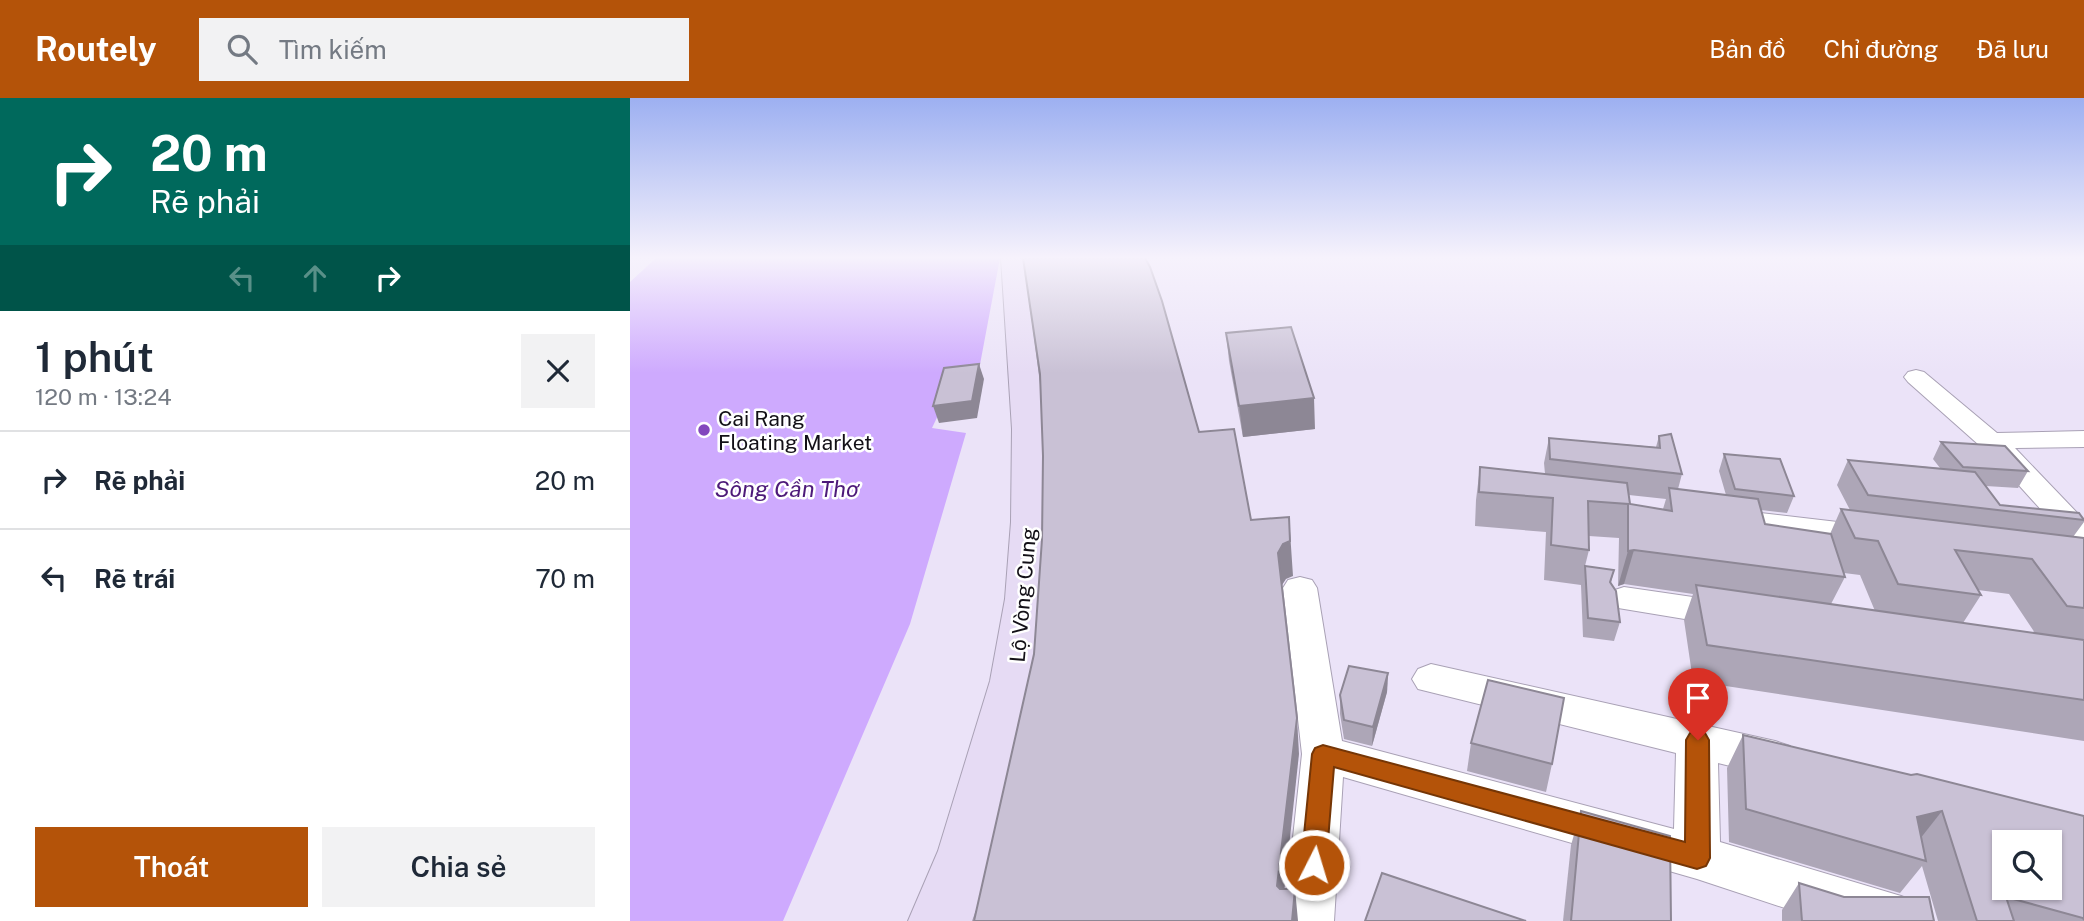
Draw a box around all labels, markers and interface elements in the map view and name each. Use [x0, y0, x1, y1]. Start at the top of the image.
search box [199, 18, 689, 81]
text: Routely [35, 30, 157, 68]
icon: search [223, 30, 261, 68]
text: Tìm kiếm [279, 34, 387, 65]
text: Bản đồ [1709, 35, 1786, 63]
text: Chỉ đường [1824, 35, 1938, 63]
text: Đã lưu [1976, 35, 2049, 63]
text: 20 m [150, 124, 268, 182]
icon: right [35, 126, 126, 217]
text: Rẽ phải [150, 183, 260, 220]
icon: left [223, 259, 261, 297]
icon: ahead [296, 259, 334, 297]
icon: right [369, 259, 407, 297]
text: 1 phút [35, 332, 154, 381]
button: close [521, 334, 595, 408]
text: 120 m · 13:24 [35, 383, 172, 410]
place label: Cai Rang Floating Market [718, 406, 872, 455]
marker: Cai Rang Floating Market [696, 422, 712, 438]
icon: right [35, 461, 73, 499]
text: Rẽ phải [94, 465, 185, 496]
text: 20 m [535, 465, 595, 496]
water label: Sông Cần Thơ [714, 475, 860, 502]
street label: Lộ Vòng Cung [1005, 526, 1041, 664]
icon: left [35, 559, 73, 597]
text: Rẽ trái [94, 563, 175, 594]
text: 70 m [535, 563, 595, 594]
pin [1668, 668, 1728, 740]
icon: arrive [1679, 679, 1717, 717]
button: Thoát [35, 827, 308, 907]
button: Chia sẻ [322, 827, 595, 907]
position arrow [1277, 828, 1351, 902]
map controls [1992, 830, 2062, 900]
button: search [1992, 830, 2062, 900]

